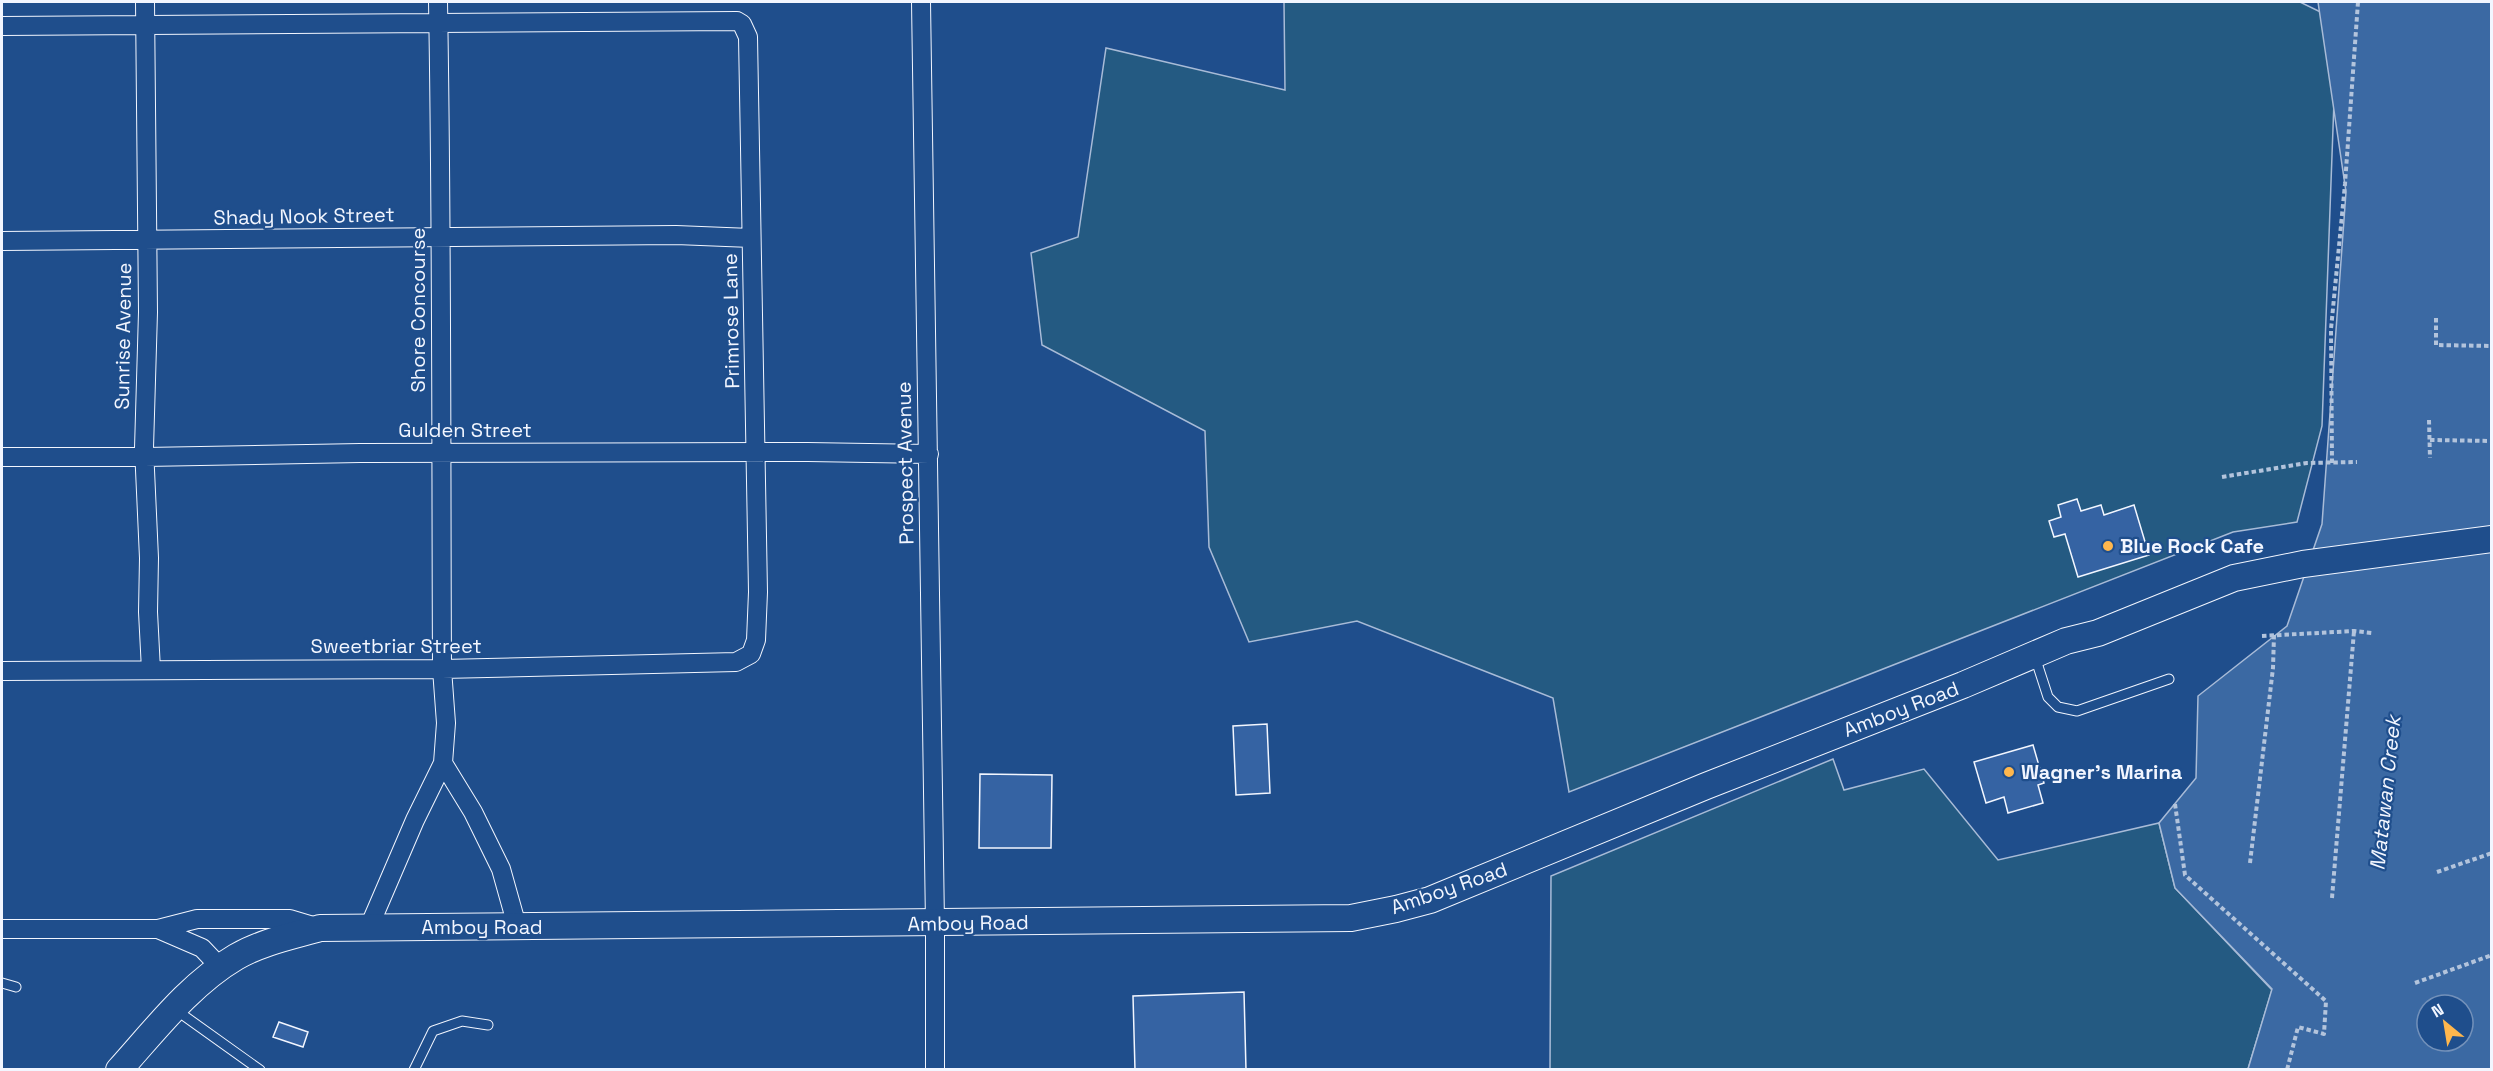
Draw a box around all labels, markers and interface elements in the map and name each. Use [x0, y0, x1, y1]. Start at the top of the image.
street label: Shady Nook Street [213, 201, 395, 231]
street label: Shore Concourse [405, 228, 431, 392]
street label: Primrose Lane [717, 253, 745, 389]
street label: Sunrise Avenue [109, 262, 137, 410]
street label: Prospect Avenue [891, 381, 919, 545]
street label: Gulden Street [398, 417, 532, 443]
place label: Blue Rock Cafe [2120, 533, 2264, 559]
marker: Blue Rock Cafe [2101, 539, 2115, 553]
street label: Sweetbriar Street [310, 633, 482, 659]
street label: Amboy Road [1840, 675, 1962, 743]
water label: Matawan Creek [2363, 712, 2407, 872]
place label: Wagner's Marina [2021, 759, 2183, 785]
marker: Wagner's Marina [2002, 765, 2016, 779]
street label: Amboy Road [1387, 856, 1511, 920]
street label: Amboy Road [907, 909, 1029, 937]
street label: Amboy Road [421, 914, 543, 940]
north arrow [2415, 993, 2475, 1053]
text: N [2428, 999, 2448, 1022]

